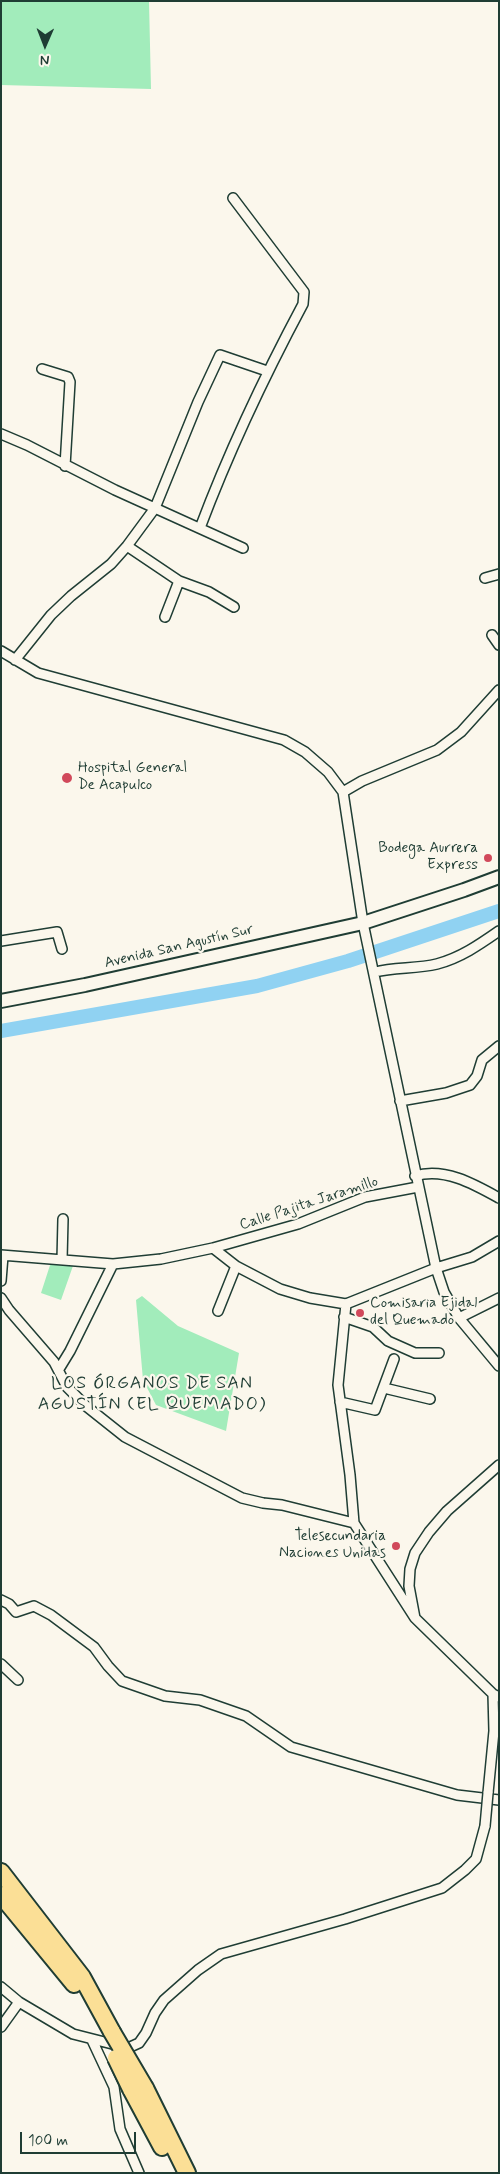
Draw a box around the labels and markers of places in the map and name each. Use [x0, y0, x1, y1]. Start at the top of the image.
place label: Hospital General De Acapulco [78, 760, 187, 795]
marker: Hospital General De Acapulco [60, 771, 74, 785]
place label: Bodega Aurrera Express [378, 840, 478, 875]
marker: Bodega Aurrera Express [482, 852, 494, 864]
place label: Comisaria Ejidal del Quemado [370, 1295, 477, 1330]
marker: Comisaria Ejidal del Quemado [354, 1307, 366, 1319]
place label: Telesecundaria Naciones Unidas [279, 1528, 386, 1563]
marker: Telesecundaria Naciones Unidas [390, 1540, 402, 1552]

